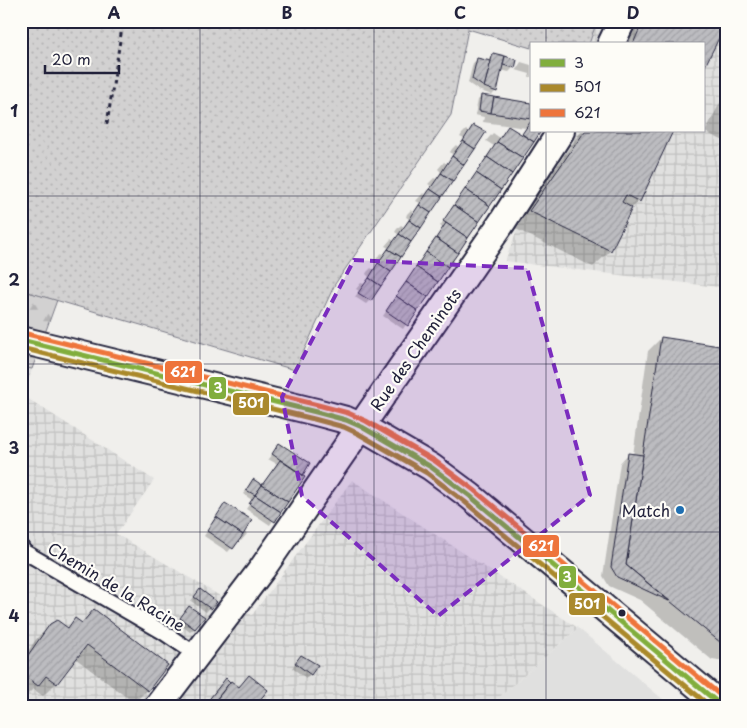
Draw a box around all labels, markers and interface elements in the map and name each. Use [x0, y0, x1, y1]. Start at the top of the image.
text: A [108, 0, 121, 24]
text: B [282, 0, 293, 24]
text: C [454, 0, 466, 24]
text: D [627, 0, 639, 24]
scale bar [45, 42, 119, 74]
legend [530, 42, 704, 132]
text: 20 m [52, 47, 91, 70]
text: 3 [574, 50, 584, 73]
text: 501 [574, 74, 601, 97]
text: 1 [10, 98, 18, 122]
text: 621 [574, 100, 600, 123]
text: 2 [8, 267, 20, 291]
street label: Rue des Cheminots [364, 283, 466, 415]
line badge: 621 [164, 360, 203, 384]
text: 621 [170, 361, 196, 382]
line badge: 3 [208, 376, 227, 400]
text: 3 [213, 377, 223, 398]
line badge: 501 [232, 392, 270, 416]
text: 501 [238, 392, 264, 413]
text: 3 [9, 435, 19, 459]
place label: Match [622, 498, 670, 522]
marker: Match [674, 504, 686, 516]
line badge: 621 [522, 534, 560, 558]
street label: Chemin de la Racine [44, 535, 190, 637]
text: 621 [528, 535, 554, 556]
line badge: 3 [558, 565, 577, 589]
text: 3 [562, 566, 572, 587]
line badge: 501 [568, 592, 606, 616]
text: 501 [574, 593, 600, 614]
text: 4 [9, 603, 20, 627]
unlabelled marker [617, 608, 627, 618]

